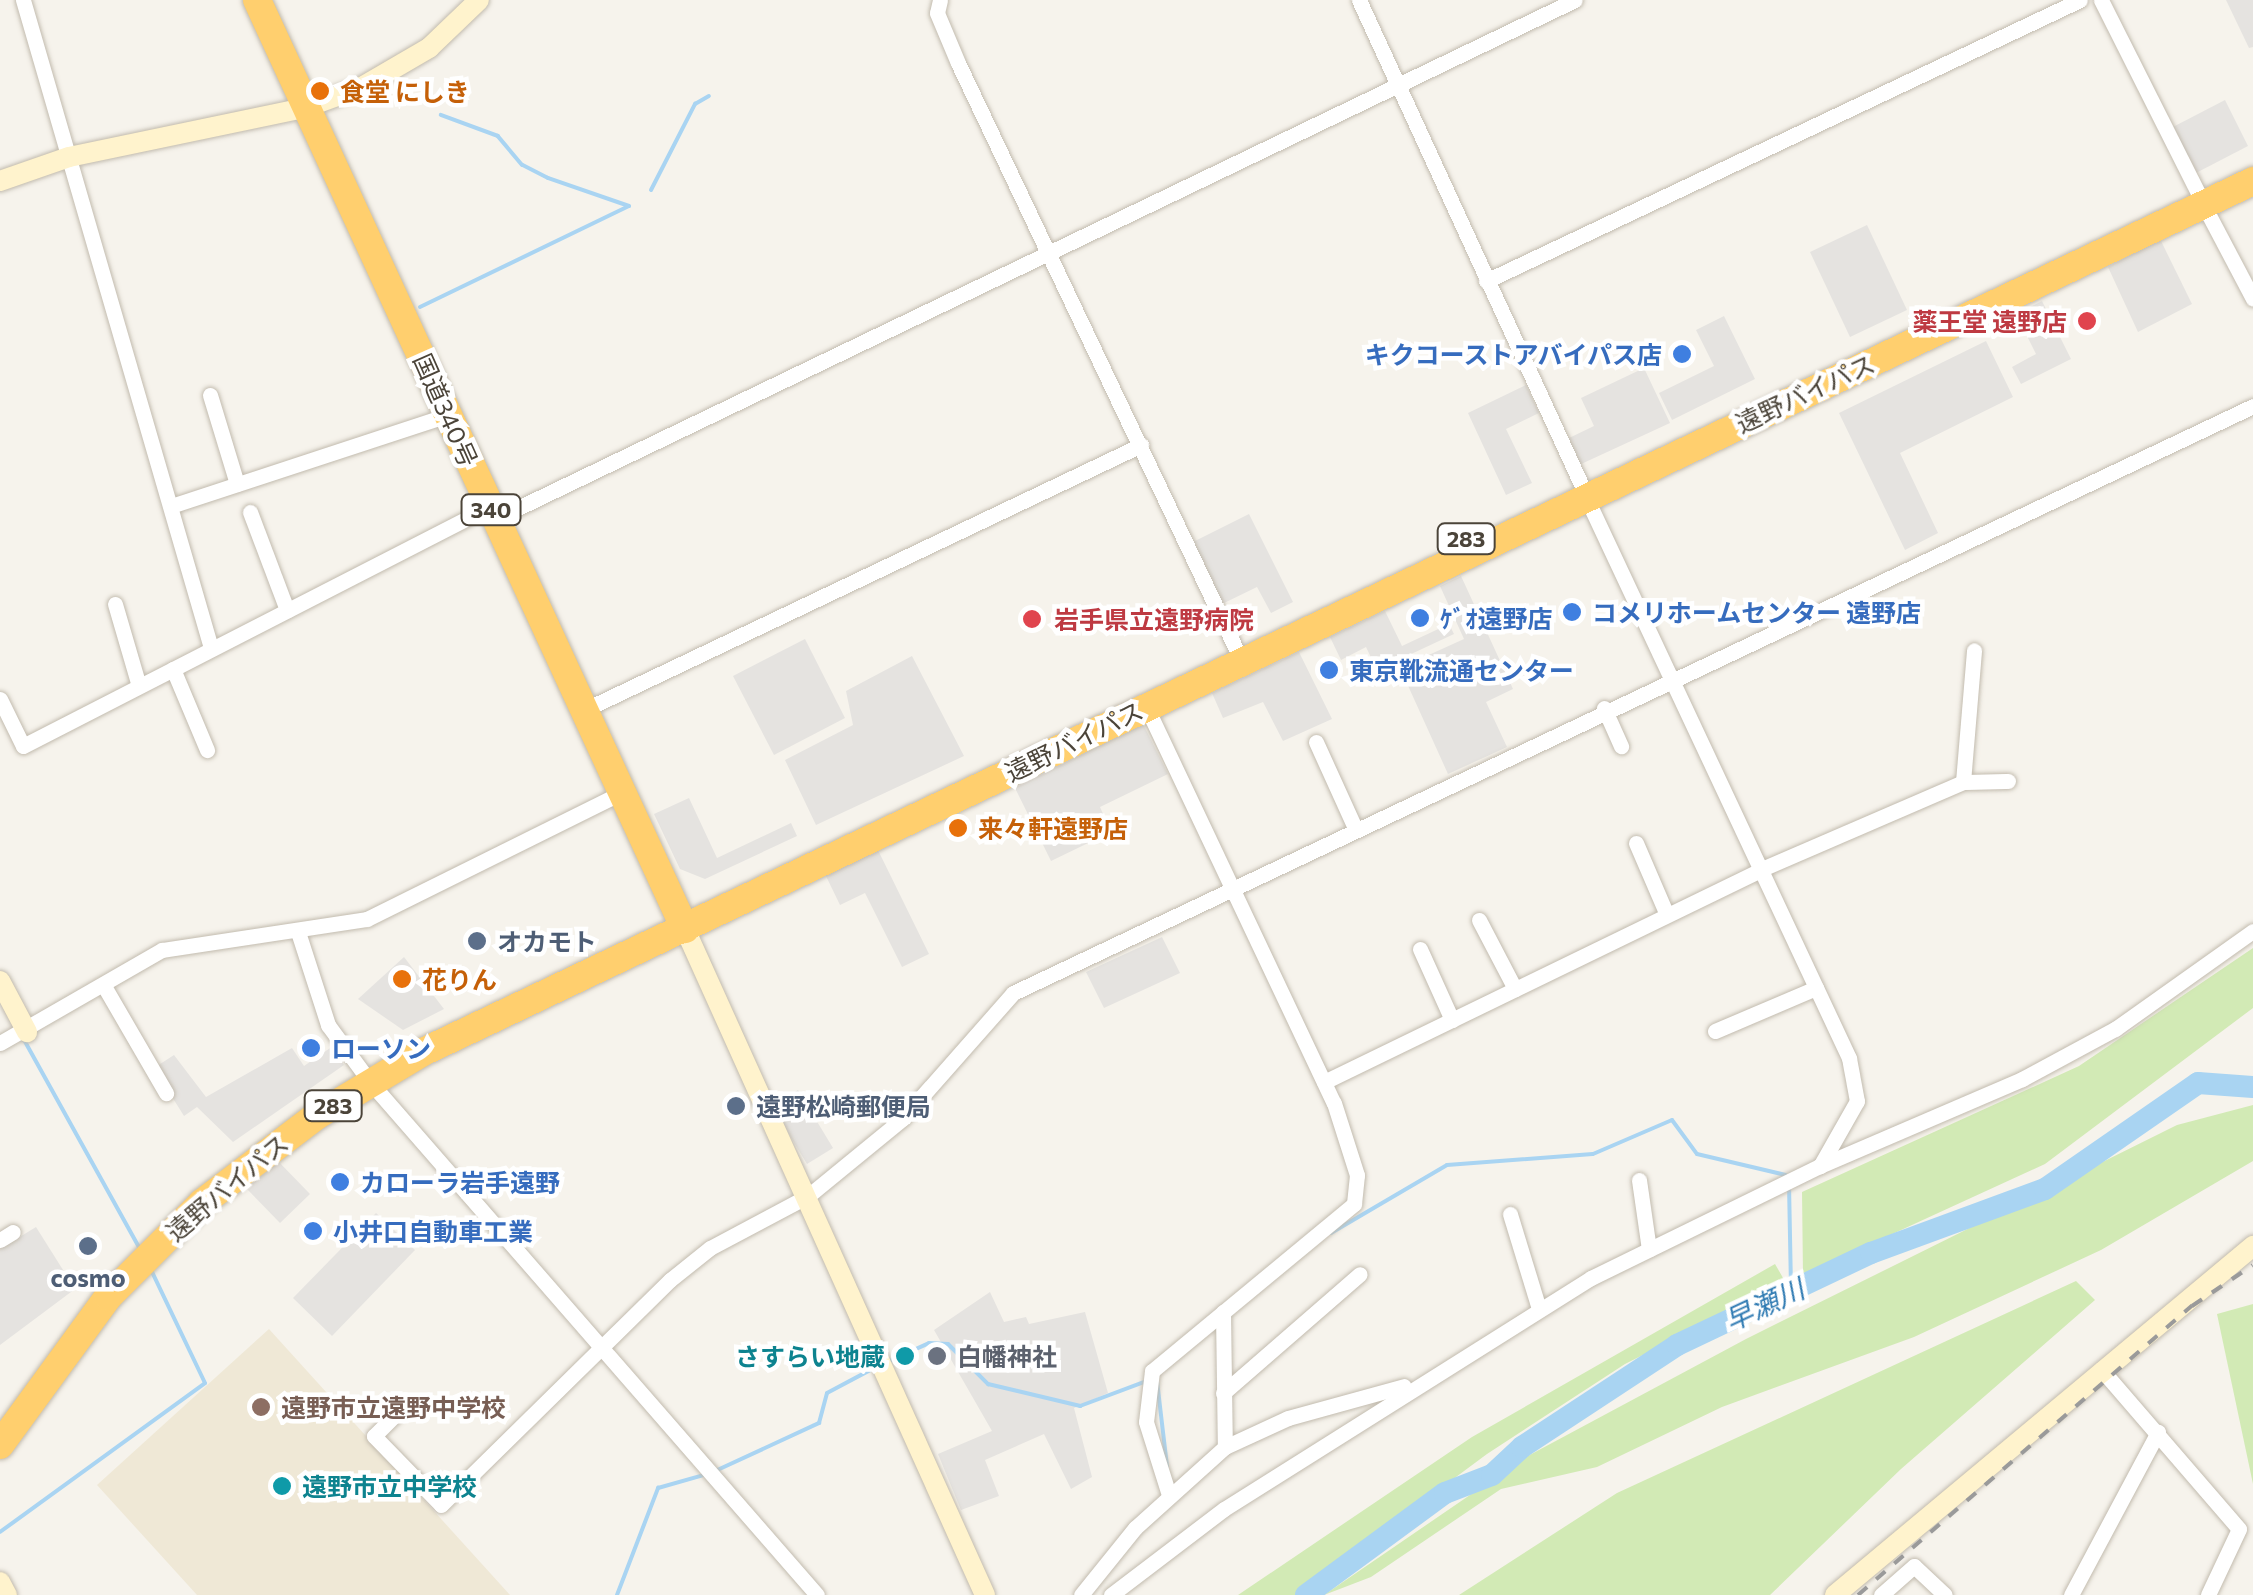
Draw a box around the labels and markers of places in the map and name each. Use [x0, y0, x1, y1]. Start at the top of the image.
place label: 食堂 にしき [340, 76, 470, 106]
marker: 食堂 にしき [309, 80, 331, 102]
place label: 薬王堂 遠野店 [1912, 306, 2067, 336]
marker: 薬王堂 遠野店 [2076, 310, 2098, 332]
place label: キクコーストアバイパス店 [1362, 339, 1662, 369]
marker: キクコーストアバイパス店 [1671, 343, 1693, 365]
place label: コメリホームセンター 遠野店 [1592, 597, 1922, 627]
marker: コメリホームセンター 遠野店 [1561, 601, 1583, 623]
place label: ｹﾞｵ遠野店 [1440, 603, 1552, 633]
place label: 岩手県立遠野病院 [1054, 604, 1254, 634]
marker: 岩手県立遠野病院 [1019, 606, 1045, 632]
marker: ｹﾞｵ遠野店 [1409, 607, 1431, 629]
place label: 東京靴流通センター [1349, 655, 1574, 685]
marker: 東京靴流通センター [1318, 659, 1340, 681]
place label: 来々軒遠野店 [978, 813, 1128, 843]
marker: 来々軒遠野店 [947, 817, 969, 839]
place label: オカモト [497, 926, 597, 956]
marker: オカモト [466, 930, 488, 952]
place label: 花りん [422, 964, 497, 994]
marker: 花りん [391, 968, 413, 990]
place label: ローソン [331, 1033, 431, 1063]
marker: ローソン [300, 1037, 322, 1059]
place label: 遠野松崎郵便局 [756, 1091, 931, 1121]
marker: 遠野松崎郵便局 [725, 1095, 747, 1117]
place label: カローラ岩手遠野 [360, 1167, 560, 1197]
marker: カローラ岩手遠野 [329, 1171, 351, 1193]
place label: 小井口自動車工業 [333, 1216, 533, 1246]
marker: 小井口自動車工業 [302, 1220, 324, 1242]
marker: cosmo [77, 1235, 99, 1257]
place label: cosmo [50, 1262, 126, 1292]
place label: さすらい地蔵 [735, 1341, 885, 1371]
place label: 白幡神社 [957, 1341, 1057, 1371]
marker: さすらい地蔵 [894, 1345, 916, 1367]
marker: 白幡神社 [926, 1345, 948, 1367]
place label: 遠野市立遠野中学校 [281, 1392, 506, 1422]
marker: 遠野市立遠野中学校 [250, 1396, 272, 1418]
place label: 遠野市立中学校 [302, 1471, 477, 1501]
marker: 遠野市立中学校 [271, 1475, 293, 1497]

